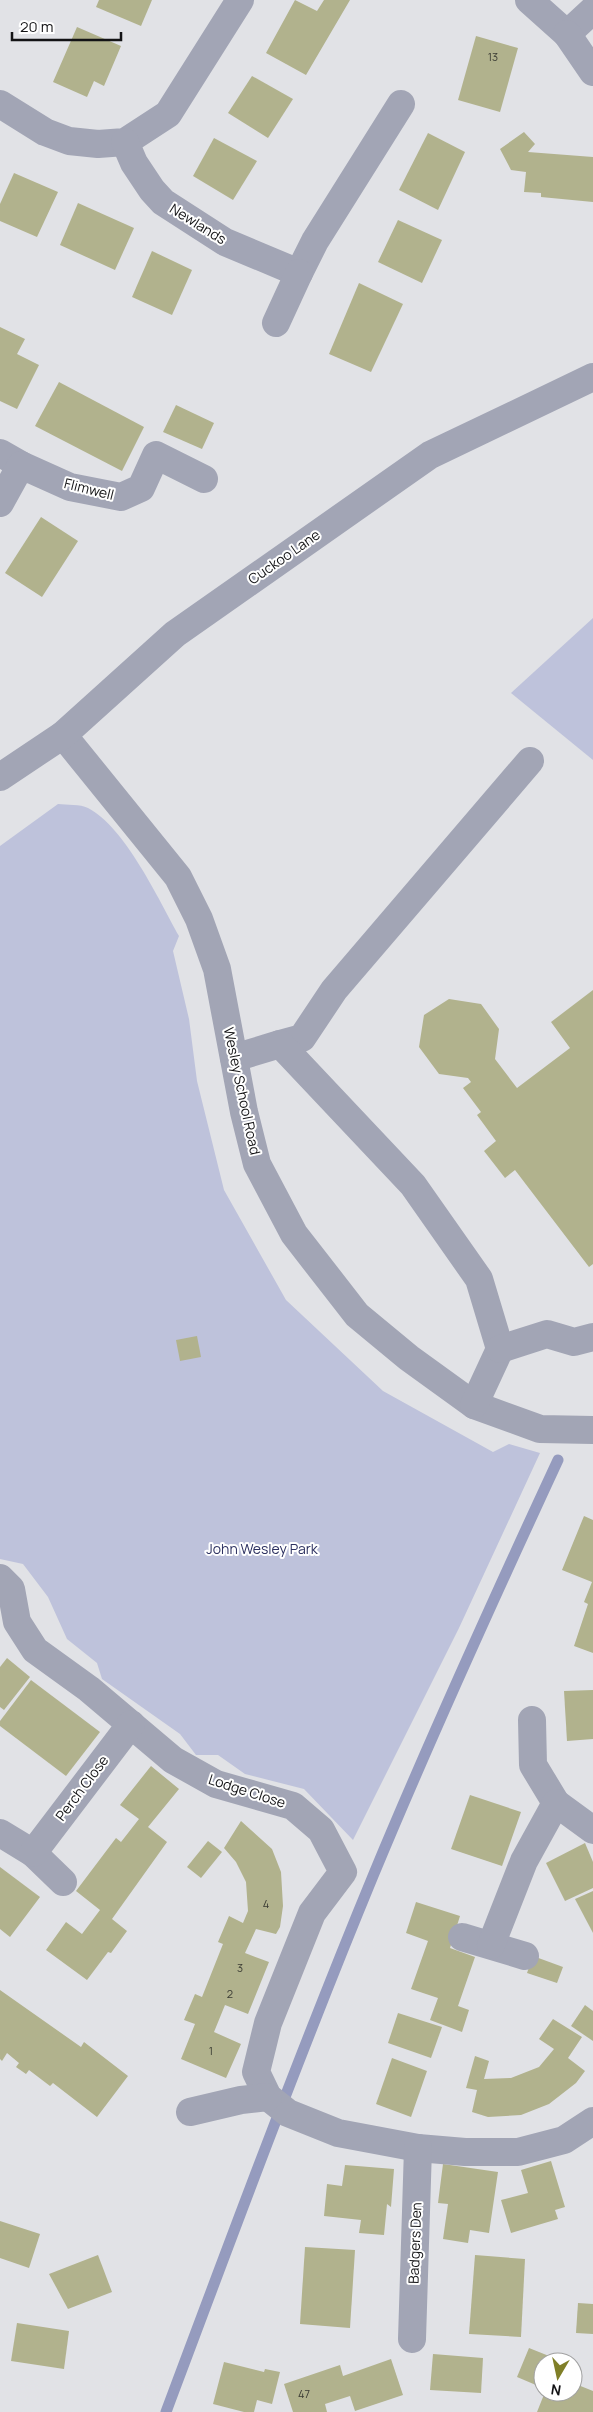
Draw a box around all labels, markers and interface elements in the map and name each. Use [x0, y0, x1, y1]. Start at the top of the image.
scale bar [12, 10, 121, 42]
text: 20 m [20, 16, 53, 37]
house number: 13 [488, 49, 498, 64]
street label: Newlands [166, 199, 230, 248]
street label: Flimwell [62, 473, 116, 504]
street label: Cuckoo Lane [244, 525, 323, 588]
street label: Wesley School Road [220, 1025, 265, 1156]
park label: John Wesley Park [206, 1539, 319, 1558]
street label: Perch Close [51, 1751, 112, 1824]
street label: Lodge Close [206, 1769, 288, 1812]
house number: 4 [263, 1896, 269, 1911]
house number: 3 [237, 1960, 243, 1975]
house number: 2 [227, 1986, 233, 2001]
house number: 1 [209, 2043, 213, 2058]
street label: Badgers Den [404, 2202, 425, 2284]
north arrow [533, 2352, 583, 2402]
text: N [549, 2380, 562, 2401]
house number: 47 [298, 2386, 310, 2401]

